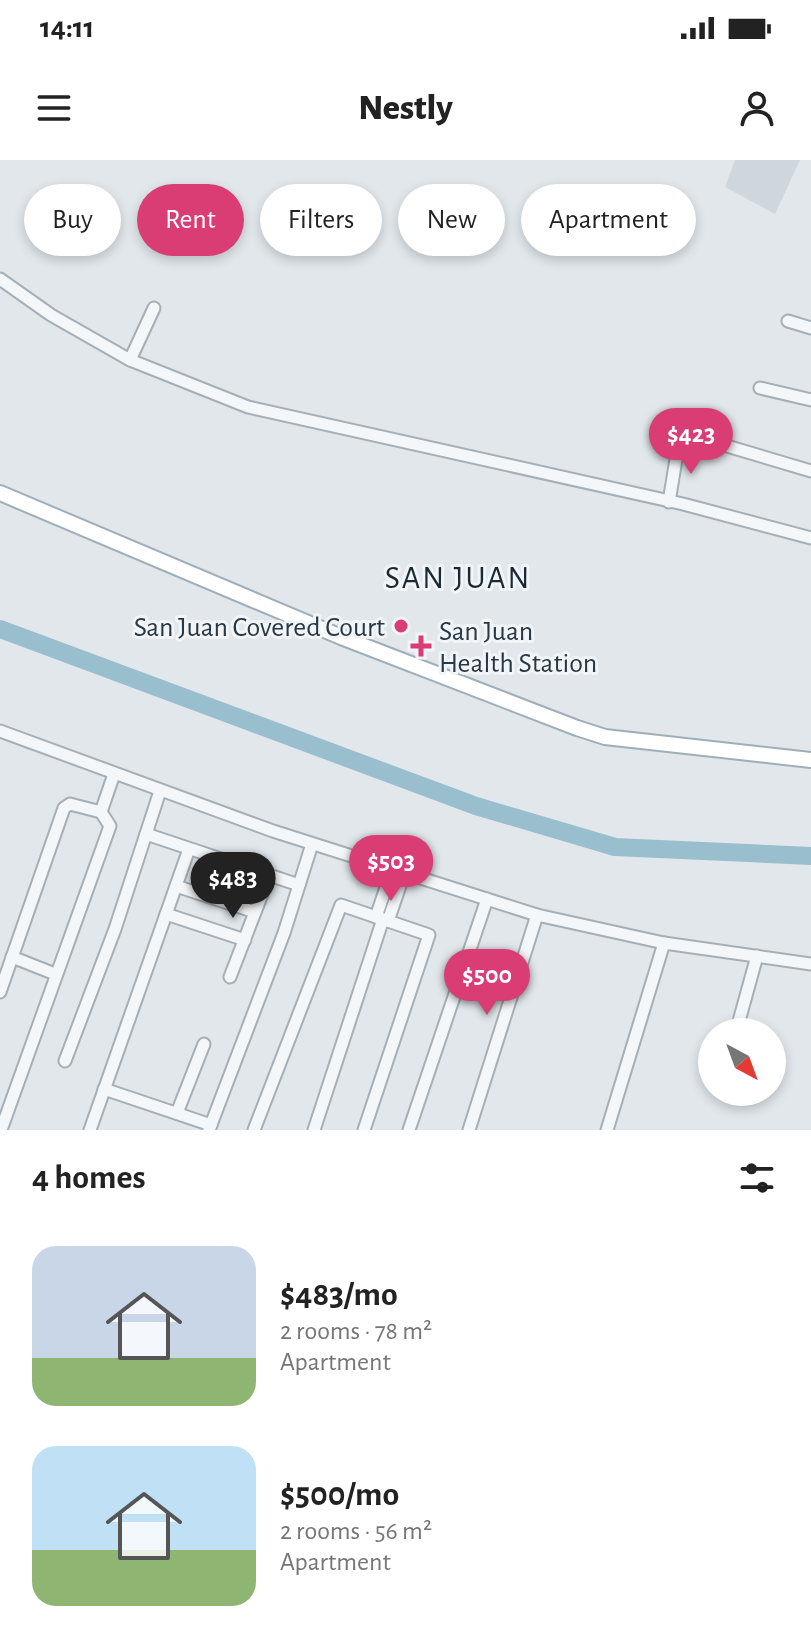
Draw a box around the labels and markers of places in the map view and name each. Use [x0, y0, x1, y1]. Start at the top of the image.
pin: $423 [644, 408, 738, 476]
place label: San Juan Covered Court [134, 614, 385, 642]
marker: San Juan Covered Court [392, 617, 410, 635]
place label: San Juan Health Station [439, 618, 597, 678]
marker: San Juan Health Station [410, 635, 432, 657]
pin: $503 [344, 835, 438, 903]
pin: $483 [186, 852, 280, 920]
pin: $500 [440, 949, 534, 1017]

